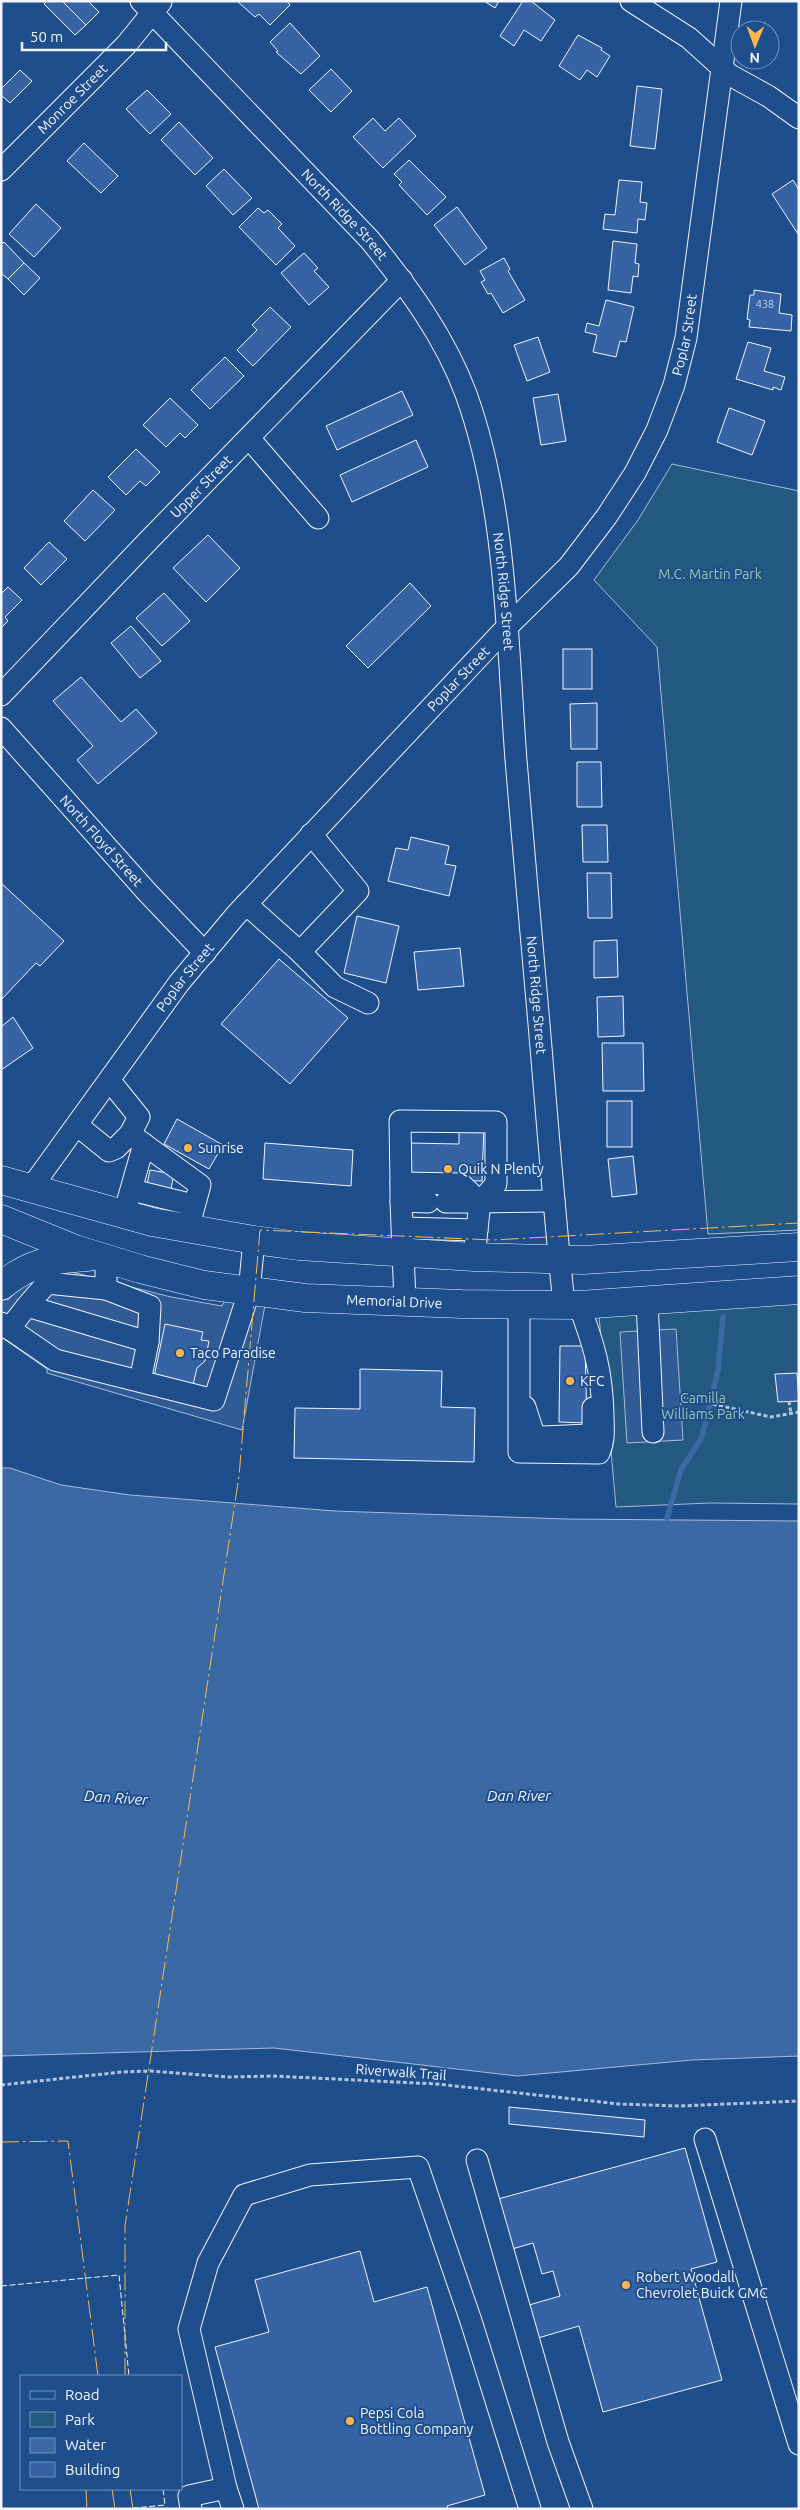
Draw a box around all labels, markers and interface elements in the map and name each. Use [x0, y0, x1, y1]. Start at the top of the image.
scale bar [22, 20, 166, 52]
north arrow [730, 20, 780, 70]
text: 50 m [30, 28, 63, 45]
text: N [749, 50, 760, 66]
street label: Monroe Street [34, 60, 111, 137]
street label: North Ridge Street [298, 166, 391, 264]
street label: Poplar Street [669, 292, 700, 377]
house number: 438 [756, 298, 774, 310]
street label: Upper Street [167, 451, 236, 521]
street label: North Ridge Street [490, 531, 517, 652]
park label: M.C. Martin Park [658, 566, 762, 582]
street label: Poplar Street [424, 643, 493, 715]
street label: North Floyd Street [57, 792, 147, 890]
street label: North Ridge Street [524, 935, 550, 1055]
street label: Poplar Street [153, 939, 217, 1015]
place label: Sunrise [198, 1140, 244, 1156]
marker: Sunrise [182, 1142, 194, 1154]
place label: Quik N Plenty [458, 1161, 544, 1177]
marker: Quik N Plenty [442, 1163, 454, 1175]
street label: Memorial Drive [346, 1292, 443, 1311]
place label: Taco Paradise [190, 1345, 276, 1361]
marker: Taco Paradise [174, 1347, 186, 1359]
place label: KFC [580, 1373, 605, 1389]
marker: KFC [564, 1375, 576, 1387]
park label: Camilla Williams Park [661, 1390, 745, 1422]
water label: Dan River [84, 1787, 150, 1808]
water label: Dan River [487, 1787, 552, 1804]
street label: Riverwalk Trail [355, 2061, 447, 2083]
place label: Robert Woodall Chevrolet Buick GMC [636, 2269, 768, 2301]
marker: Robert Woodall Chevrolet Buick GMC [620, 2279, 632, 2291]
legend [20, 2375, 182, 2490]
text: Road [65, 2386, 100, 2403]
place label: Pepsi Cola Bottling Company [360, 2405, 474, 2437]
text: Park [65, 2411, 95, 2428]
marker: Pepsi Cola Bottling Company [344, 2415, 356, 2427]
text: Water [65, 2436, 106, 2453]
text: Building [65, 2461, 120, 2478]

